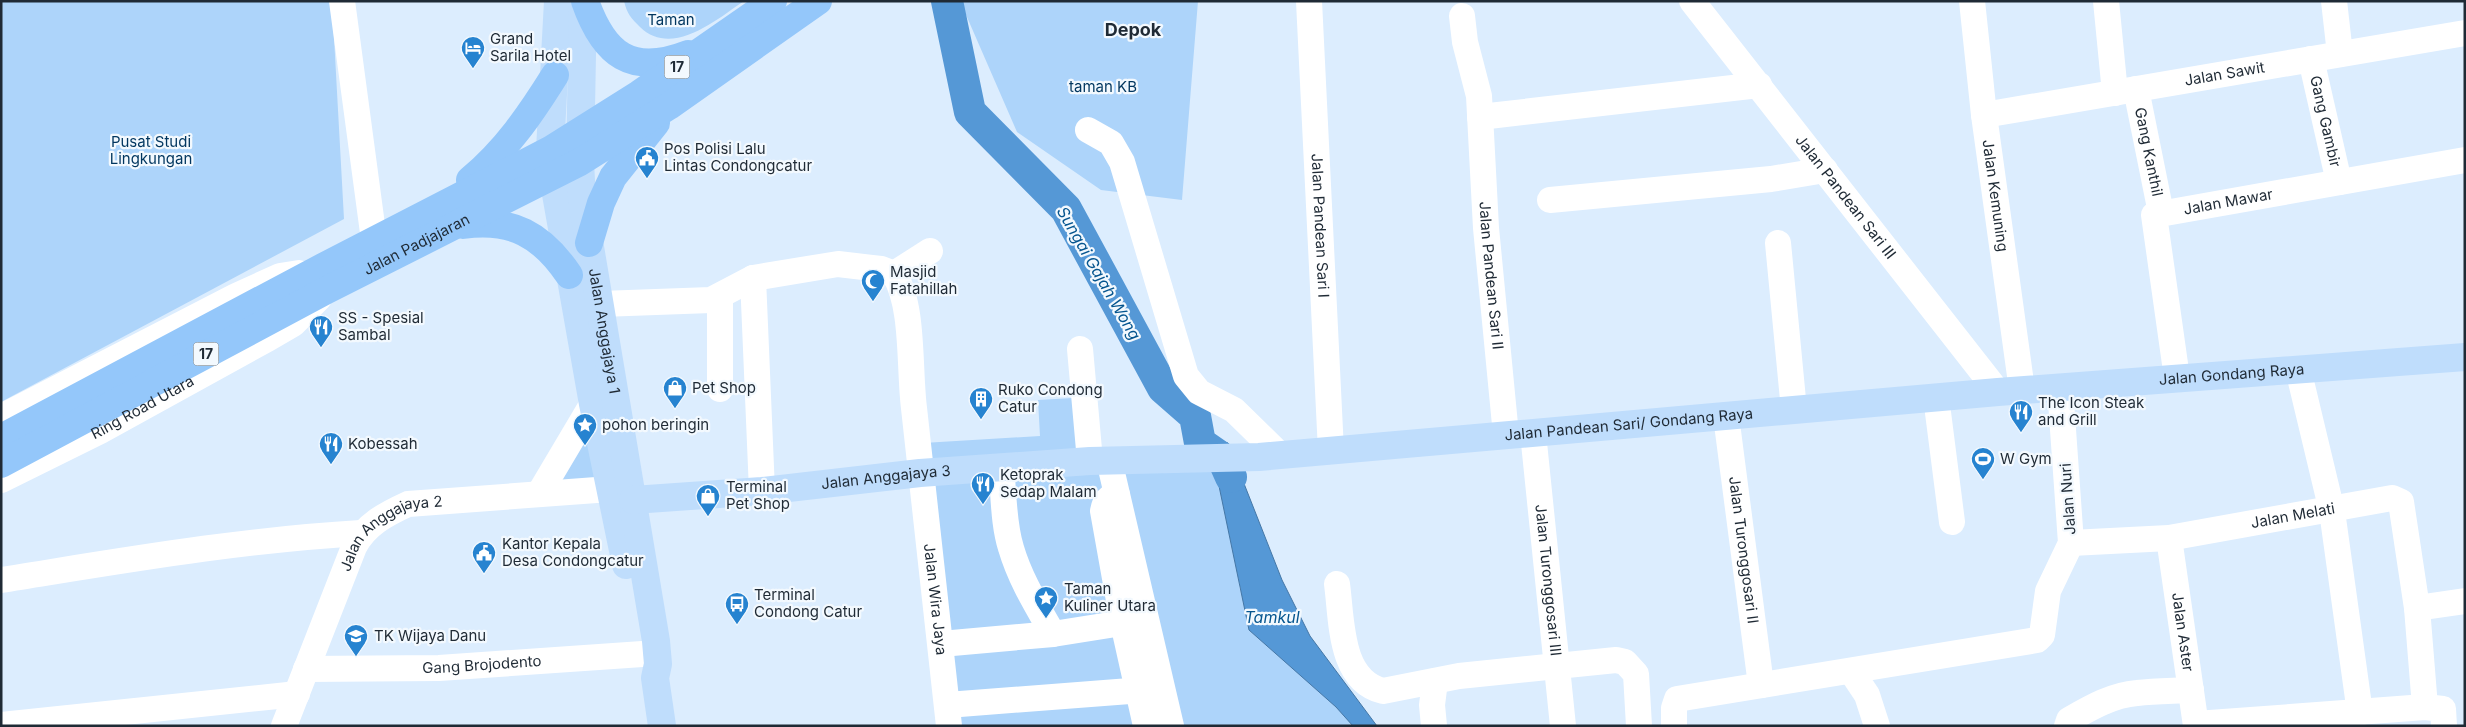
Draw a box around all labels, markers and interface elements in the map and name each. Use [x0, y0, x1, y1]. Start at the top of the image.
park label: Taman [647, 10, 695, 29]
district label: Depok [1105, 19, 1162, 40]
place label: Grand Sarila Hotel [490, 29, 571, 65]
hotel icon: Grand Sarila Hotel [460, 35, 486, 69]
road number: 17 [664, 56, 690, 78]
street label: Jalan Sawit [2183, 57, 2266, 90]
street label: Gang Gambir [2306, 74, 2345, 169]
park label: taman KB [1069, 77, 1137, 96]
street label: Gang Kanthil [2131, 105, 2167, 198]
street label: Jalan Pandean Sari III [1791, 131, 1900, 263]
park label: Pusat Studi Lingkungan [110, 132, 192, 168]
street label: Jalan Kemuning [1978, 138, 2013, 253]
place label: Pos Polisi Lalu Lintas Condongcatur [664, 139, 812, 175]
public building icon: Pos Polisi Lalu Lintas Condongcatur [634, 145, 660, 179]
street label: Jalan Pandean Sari I [1307, 153, 1334, 298]
street label: Jalan Mawar [2182, 184, 2275, 219]
street label: Jalan Pandean Sari II [1476, 201, 1508, 350]
water label: Sungai Gajah Wong [1053, 203, 1145, 343]
street label: Jalan Padjajaran [360, 209, 473, 279]
place label: Masjid Fatahillah [890, 262, 957, 298]
street label: Jalan Anggajaya 1 [585, 267, 624, 395]
mosque icon: Masjid Fatahillah [860, 268, 886, 302]
place label: SS - Spesial Sambal [338, 308, 424, 344]
restaurant icon: SS - Spesial Sambal [308, 314, 334, 348]
road number: 17 [194, 342, 218, 366]
street label: Jalan Gondang Raya [2158, 359, 2305, 389]
street label: Ring Road Utara [88, 371, 197, 443]
shop icon: Pet Shop [662, 375, 688, 409]
place label: Pet Shop [692, 378, 756, 397]
place label: Ruko Condong Catur [998, 380, 1103, 416]
building icon: Ruko Condong Catur [968, 386, 994, 420]
place label: The Icon Steak and Grill [2038, 393, 2145, 429]
restaurant icon: The Icon Steak and Grill [2008, 399, 2034, 433]
street label: Jalan Pandean Sari/ Gondang Raya [1504, 404, 1754, 444]
place icon: pohon beringin [572, 412, 598, 446]
place label: pohon beringin [602, 415, 709, 434]
restaurant icon: Kobessah [318, 431, 344, 465]
place label: Kobessah [348, 434, 418, 453]
sports icon: W Gym [1970, 446, 1996, 480]
place label: W Gym [2000, 449, 2052, 468]
street label: Jalan Anggajaya 3 [820, 461, 951, 493]
street label: Jalan Nuri [2056, 463, 2079, 536]
place label: Ketoprak Sedap Malam [1000, 465, 1097, 501]
restaurant icon: Ketoprak Sedap Malam [970, 471, 996, 505]
street label: Jalan Turonggosari II [1725, 475, 1763, 625]
place label: Terminal Pet Shop [726, 477, 790, 513]
shop icon: Terminal Pet Shop [695, 483, 721, 517]
street label: Jalan Anggajaya 2 [335, 491, 443, 574]
street label: Jalan Melati [2249, 498, 2336, 532]
street label: Jalan Turonggosari III [1531, 503, 1566, 657]
place label: Kantor Kepala Desa Condongcatur [502, 534, 644, 570]
public building icon: Kantor Kepala Desa Condongcatur [471, 540, 497, 574]
street label: Jalan Wira Jaya [920, 542, 951, 656]
place label: Taman Kuliner Utara [1064, 579, 1156, 615]
place label: Terminal Condong Catur [754, 585, 862, 621]
place icon: Taman Kuliner Utara [1033, 585, 1059, 619]
bus stop icon: Terminal Condong Catur [724, 591, 750, 625]
street label: Jalan Aster [2168, 591, 2198, 673]
water label: Tamkul [1244, 607, 1300, 627]
school or university icon: TK Wijaya Danu [343, 623, 369, 657]
place label: TK Wijaya Danu [374, 626, 486, 645]
street label: Gang Brojodento [422, 651, 542, 677]

